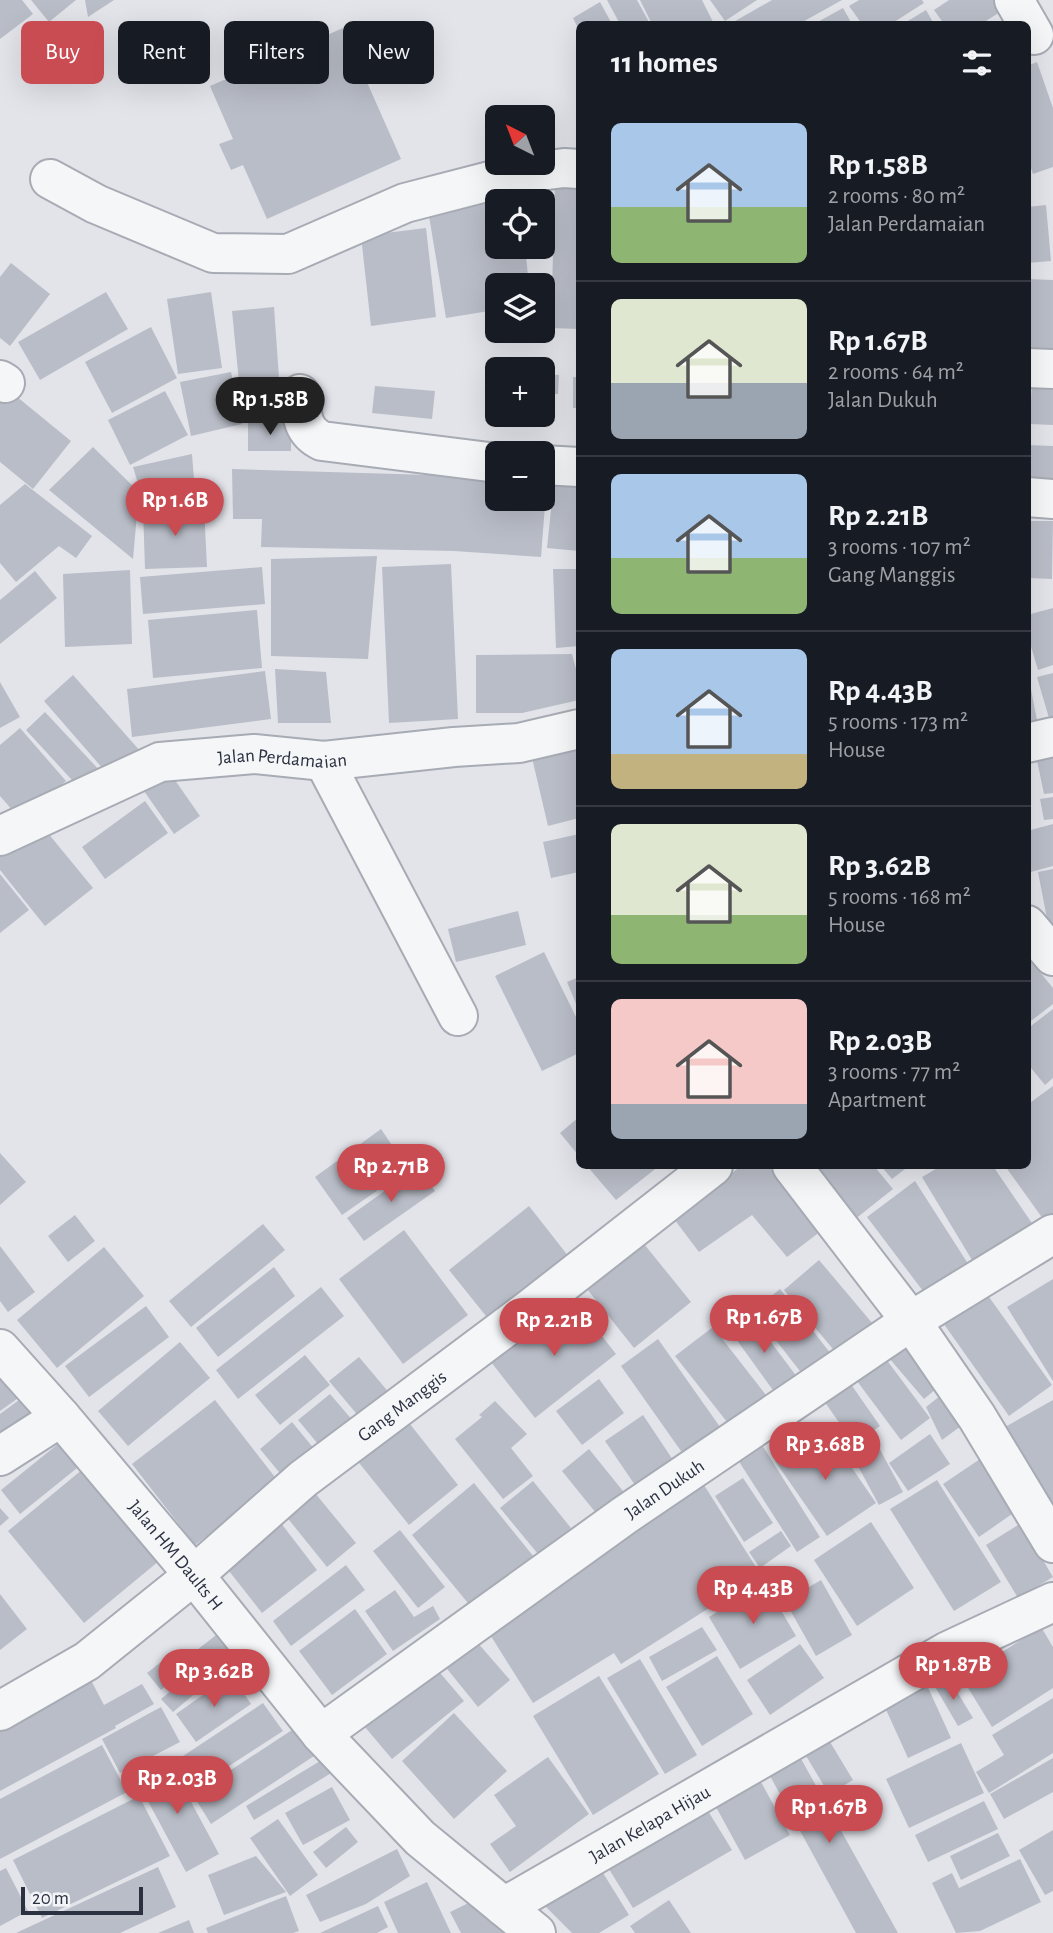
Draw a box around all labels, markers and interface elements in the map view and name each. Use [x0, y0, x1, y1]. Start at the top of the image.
chip: Buy [21, 21, 104, 84]
chip: Rent [118, 21, 210, 84]
chip: Filters [224, 21, 329, 84]
chip: New [343, 21, 434, 84]
icon: filters [958, 44, 996, 82]
text: 11 homes [611, 48, 718, 78]
north arrow [485, 105, 555, 175]
map controls [485, 105, 555, 511]
text: Rp 1.58B [828, 150, 928, 180]
icon: home [667, 151, 751, 235]
text: 2 rooms · 80 m² [828, 185, 965, 208]
button: locate [485, 189, 555, 259]
text: Jalan Perdamaian [828, 213, 985, 236]
button: layers [485, 273, 555, 343]
text: Rp 1.67B [828, 326, 928, 356]
icon: home [667, 327, 751, 411]
button: + [485, 357, 555, 427]
text: 2 rooms · 64 m² [828, 361, 964, 384]
pin: Rp 1.58B [198, 378, 342, 437]
text: Rp 1.58B [232, 388, 308, 411]
text: Jalan Dukuh [828, 389, 938, 412]
button: − [485, 441, 555, 511]
pin: Rp 1.6B [110, 478, 240, 538]
text: Rp 1.6B [142, 489, 208, 512]
text: Rp 2.21B [828, 501, 928, 531]
icon: home [667, 502, 751, 586]
text: 3 rooms · 107 m² [828, 536, 971, 559]
text: Gang Manggis [828, 564, 956, 587]
text: Rp 4.43B [828, 676, 933, 706]
icon: home [667, 677, 751, 761]
text: 5 rooms · 173 m² [828, 711, 968, 734]
text: House [828, 739, 885, 762]
street label: Jalan Perdamaian [217, 746, 348, 772]
text: Rp 3.62B [828, 851, 931, 881]
icon: home [667, 852, 751, 936]
text: 5 rooms · 168 m² [828, 886, 971, 909]
text: House [828, 914, 885, 937]
text: Rp 2.03B [828, 1026, 932, 1056]
icon: home [667, 1027, 751, 1111]
text: 3 rooms · 77 m² [828, 1061, 960, 1084]
text: Apartment [828, 1089, 926, 1112]
pin: Rp 2.71B [319, 1144, 463, 1204]
text: Rp 2.71B [353, 1155, 429, 1178]
pin: Rp 1.67B [692, 1296, 836, 1355]
pin: Rp 2.21B [482, 1298, 626, 1358]
text: Rp 1.67B [726, 1306, 802, 1329]
text: Rp 2.21B [515, 1309, 593, 1332]
street label: Gang Manggis [355, 1367, 450, 1446]
pin: Rp 3.68B [753, 1422, 897, 1482]
text: Rp 3.68B [785, 1433, 865, 1456]
street label: Jalan Dukuh [622, 1456, 708, 1523]
street label: Jalan HM Daults H [124, 1497, 226, 1614]
pin: Rp 4.43B [681, 1566, 825, 1626]
text: Rp 4.43B [713, 1577, 793, 1600]
pin: Rp 1.87B [881, 1642, 1025, 1702]
pin: Rp 3.62B [142, 1650, 286, 1709]
text: Rp 1.87B [915, 1653, 991, 1676]
text: Rp 3.62B [175, 1660, 253, 1683]
pin: Rp 2.03B [105, 1756, 249, 1816]
text: Rp 2.03B [137, 1767, 217, 1790]
street label: Jalan Kelapa Hijau [587, 1782, 714, 1866]
pin: Rp 1.67B [757, 1786, 901, 1845]
text: Rp 1.67B [791, 1796, 867, 1819]
scale bar [21, 1884, 144, 1916]
text: 20 m [32, 1889, 69, 1908]

